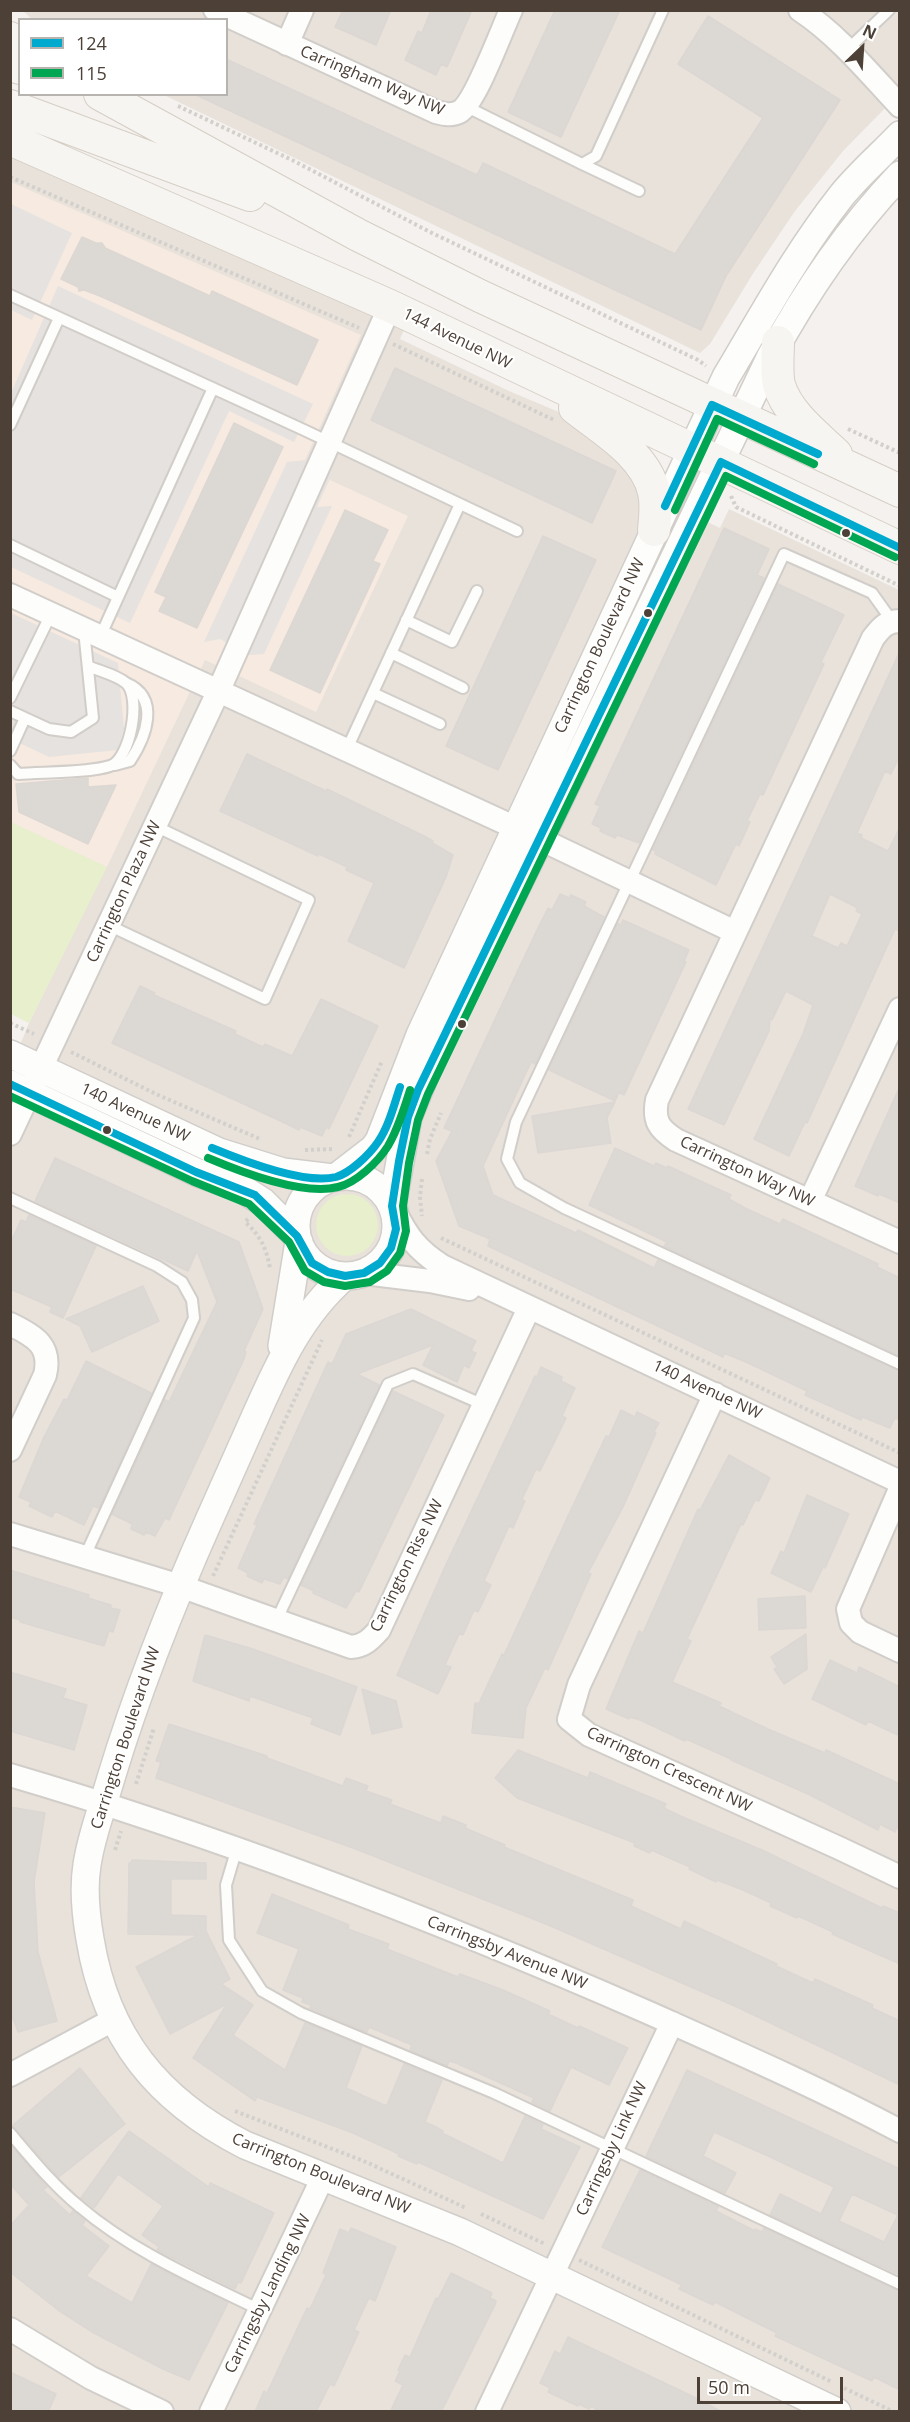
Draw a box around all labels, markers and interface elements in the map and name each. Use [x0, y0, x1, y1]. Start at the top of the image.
legend [18, 18, 228, 96]
north arrow [832, 18, 892, 78]
text: N [859, 19, 880, 44]
text: 124 [76, 31, 107, 55]
street label: Carringham Way NW [297, 42, 447, 120]
text: 115 [76, 61, 107, 85]
street label: 144 Avenue NW [400, 304, 514, 374]
unlabelled marker [840, 527, 852, 539]
street label: Carrington Boulevard NW [551, 555, 649, 737]
unlabelled marker [642, 607, 654, 619]
street label: Carrington Plaza NW [83, 818, 165, 966]
unlabelled marker [456, 1018, 468, 1030]
street label: 140 Avenue NW [77, 1079, 193, 1147]
unlabelled marker [101, 1124, 113, 1136]
street label: Carrington Way NW [677, 1132, 817, 1212]
street label: 140 Avenue NW [649, 1356, 765, 1424]
street label: Carrington Rise NW [367, 1496, 447, 1636]
street label: Carrington Boulevard NW [87, 1644, 165, 1832]
street label: Carrington Crescent NW [583, 1723, 755, 1817]
street label: Carringsby Avenue NW [424, 1912, 590, 1994]
street label: Carringsby Link NW [572, 2079, 652, 2219]
street label: Carrington Boulevard NW [229, 2129, 413, 2219]
street label: Carringsby Landing NW [221, 2211, 315, 2377]
scale bar [700, 2365, 846, 2403]
text: 50 m [708, 2375, 750, 2399]

